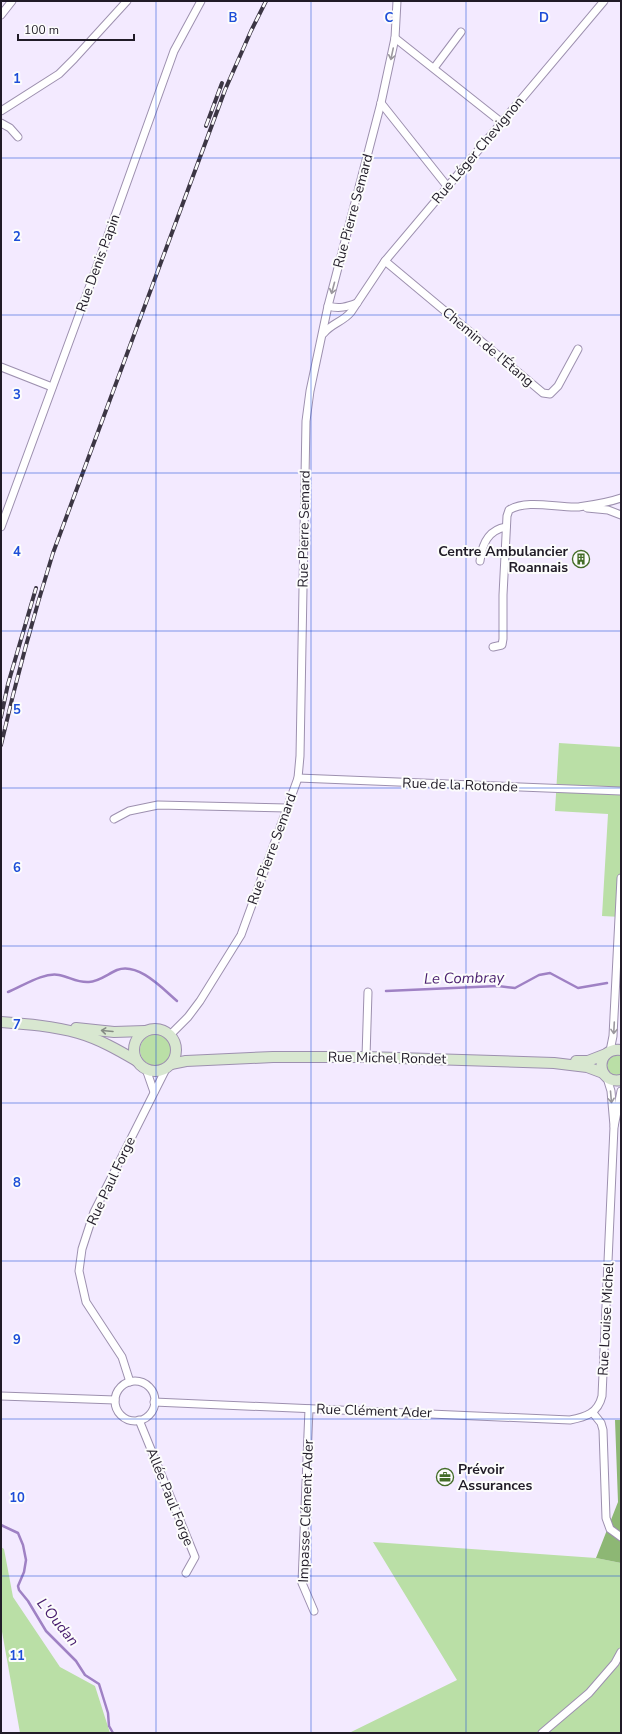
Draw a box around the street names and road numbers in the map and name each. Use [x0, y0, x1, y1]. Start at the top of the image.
street label: Rue Léger Chevignon [427, 92, 529, 208]
street label: Rue Pierre Semard [329, 152, 377, 270]
street label: Rue Denis Papin [71, 211, 125, 315]
street label: Chemin de l'Étang [438, 303, 538, 391]
street label: Rue Pierre Semard [293, 470, 315, 588]
street label: Rue de la Rotonde [402, 773, 518, 797]
street label: Rue Pierre Semard [243, 791, 301, 907]
street label: Rue Michel Rondet [328, 1047, 447, 1069]
street label: Rue Paul Forge [82, 1134, 140, 1228]
street label: Rue Louise Michel [594, 1261, 619, 1376]
street label: Rue Clément Ader [316, 1399, 432, 1423]
street label: Impasse Clément Ader [294, 1439, 318, 1583]
street label: Allée Paul Forge [142, 1445, 198, 1549]

